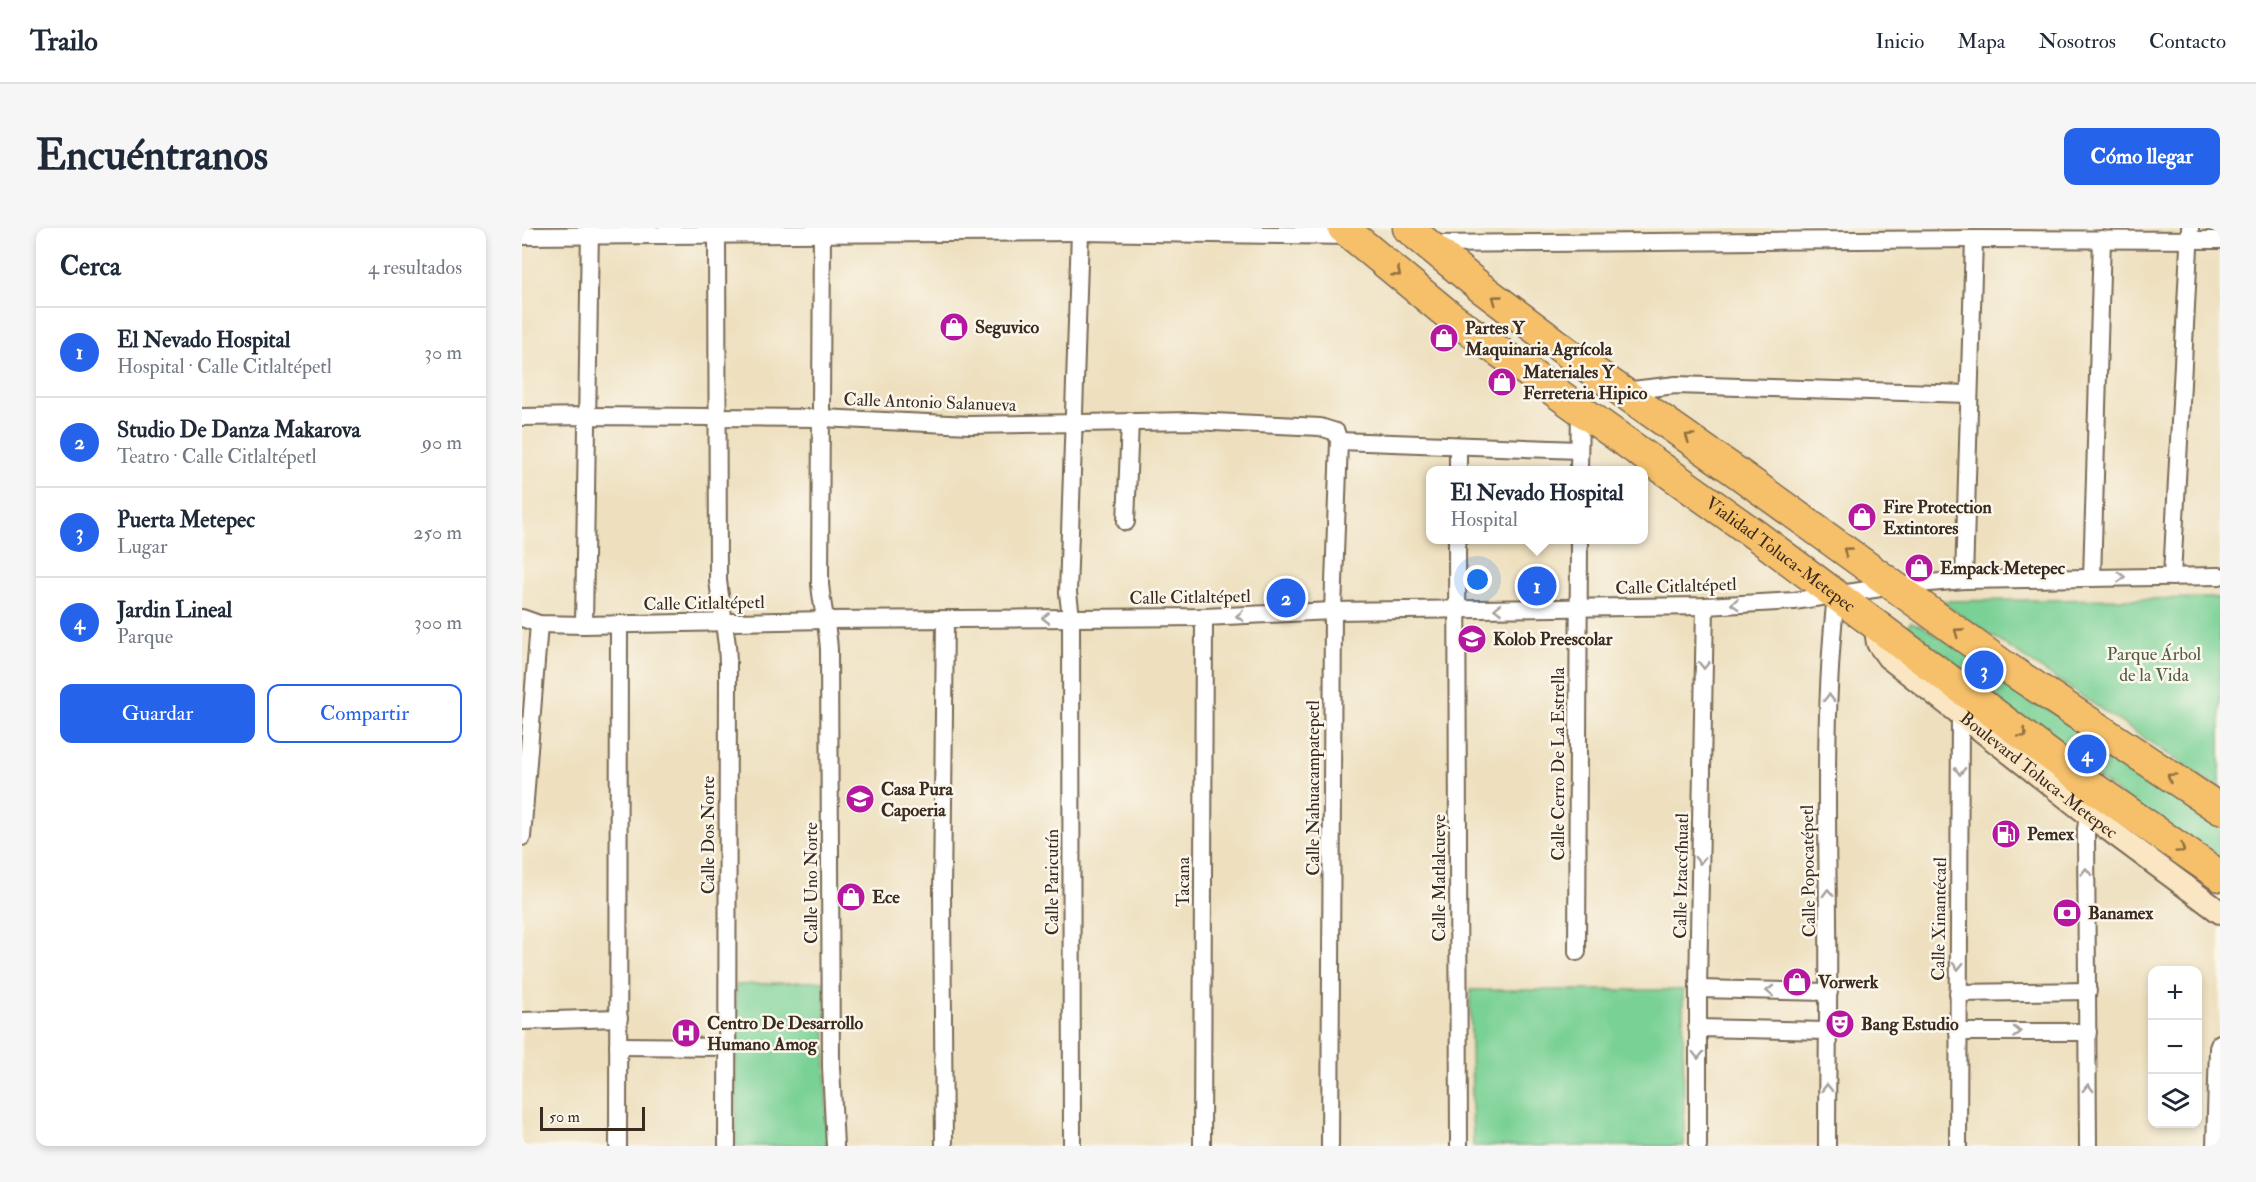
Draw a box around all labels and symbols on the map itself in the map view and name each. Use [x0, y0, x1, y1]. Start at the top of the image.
one-way arrow [1390, 265, 1401, 276]
one-way arrow [1492, 295, 1503, 306]
shop icon: Seguvico [938, 311, 970, 343]
place label: Seguvico [975, 316, 1040, 339]
place label: Partes Y Maquinaria Agrícola [1464, 317, 1613, 361]
shop icon: Partes Y Maquinaria Agrícola [1428, 322, 1460, 354]
place label: Materiales Y Ferreteria Hipico [1522, 361, 1648, 405]
shop icon: Materiales Y Ferreteria Hipico [1486, 366, 1518, 398]
street label: Calle Antonio Salanueva [843, 388, 1017, 417]
one-way arrow [1684, 433, 1695, 444]
street label: Vialidad Toluca-Metepec [1701, 492, 1860, 618]
place label: Fire Protection Extintores [1883, 496, 1992, 540]
shop icon: Fire Protection Extintores [1846, 501, 1878, 533]
one-way arrow [1842, 547, 1853, 558]
shop icon: Empack Metepec [1903, 552, 1935, 584]
place label: Empack Metepec [1940, 557, 2066, 580]
pin: 1 [1518, 564, 1556, 608]
your location [1463, 565, 1492, 594]
one-way arrow [2116, 571, 2125, 584]
street label: Calle Citlaltépetl [1615, 573, 1737, 600]
pin: 2 [1266, 576, 1305, 620]
street label: Calle Citlaltépetl [1129, 585, 1251, 610]
street label: Calle Citlaltépetl [643, 591, 765, 616]
one-way arrow [1731, 598, 1740, 611]
one-way arrow [1494, 603, 1503, 615]
one-way arrow [1236, 609, 1245, 622]
one-way arrow [1041, 612, 1050, 624]
school or university icon: Kolob Preescolar [1456, 623, 1488, 655]
place label: Kolob Preescolar [1493, 628, 1613, 651]
one-way arrow [1953, 628, 1964, 639]
park label: Parque Árbol de la Vida [2107, 643, 2202, 687]
pin: 3 [1964, 648, 2004, 692]
one-way arrow [1698, 660, 1710, 669]
street label: Calle Cerro De La Estrella [1547, 667, 1570, 861]
one-way arrow [1823, 693, 1835, 702]
street label: Calle Nahuacampatepetl [1302, 700, 1325, 876]
street label: Boulevard Toluca-Metepec [1955, 707, 2122, 844]
one-way arrow [2016, 727, 2027, 738]
pin: 4 [2068, 732, 2106, 776]
one-way arrow [1954, 767, 1966, 776]
one-way arrow [2167, 773, 2178, 784]
street label: Calle Dos Norte [697, 775, 720, 894]
place label: Casa Pura Capoeria [881, 778, 953, 822]
school or university icon: Casa Pura Capoeria [844, 783, 876, 815]
street label: Calle Popocatépetl [1796, 804, 1821, 937]
street label: Calle Iztaccíhuatl [1669, 812, 1694, 939]
street label: Calle Matlalcueye [1428, 814, 1451, 942]
fuel station icon: Pemex [1990, 818, 2022, 850]
street label: Calle Uno Norte [800, 822, 823, 944]
place label: Pemex [2027, 823, 2075, 846]
street label: Calle Paricutín [1041, 829, 1064, 935]
one-way arrow [2174, 842, 2185, 853]
one-way arrow [1694, 855, 1707, 864]
street label: Tacana [1172, 856, 1195, 907]
street label: Calle Xinantécatl [1927, 856, 1952, 981]
one-way arrow [2080, 867, 2093, 876]
shop icon: Ece [835, 881, 867, 913]
place label: Ece [872, 886, 900, 909]
one-way arrow [1822, 888, 1834, 897]
bank icon: Banamex [2051, 897, 2083, 929]
place label: Banamex [2088, 902, 2154, 925]
one-way arrow [1952, 962, 1964, 971]
shop icon: Vorwerk [1781, 966, 1813, 998]
place label: Vorwerk [1817, 971, 1879, 994]
one-way arrow [1766, 984, 1775, 997]
theatre icon: Bang Estudio [1824, 1008, 1856, 1040]
place label: Centro De Desarrollo Humano Amog [707, 1012, 864, 1056]
place label: Bang Estudio [1861, 1013, 1959, 1036]
hospital icon: Centro De Desarrollo Humano Amog [670, 1017, 702, 1049]
one-way arrow [2012, 1026, 2021, 1038]
one-way arrow [1692, 1050, 1704, 1059]
one-way arrow [1821, 1083, 1833, 1092]
one-way arrow [2082, 1083, 2094, 1092]
scale bar [540, 1104, 645, 1132]

